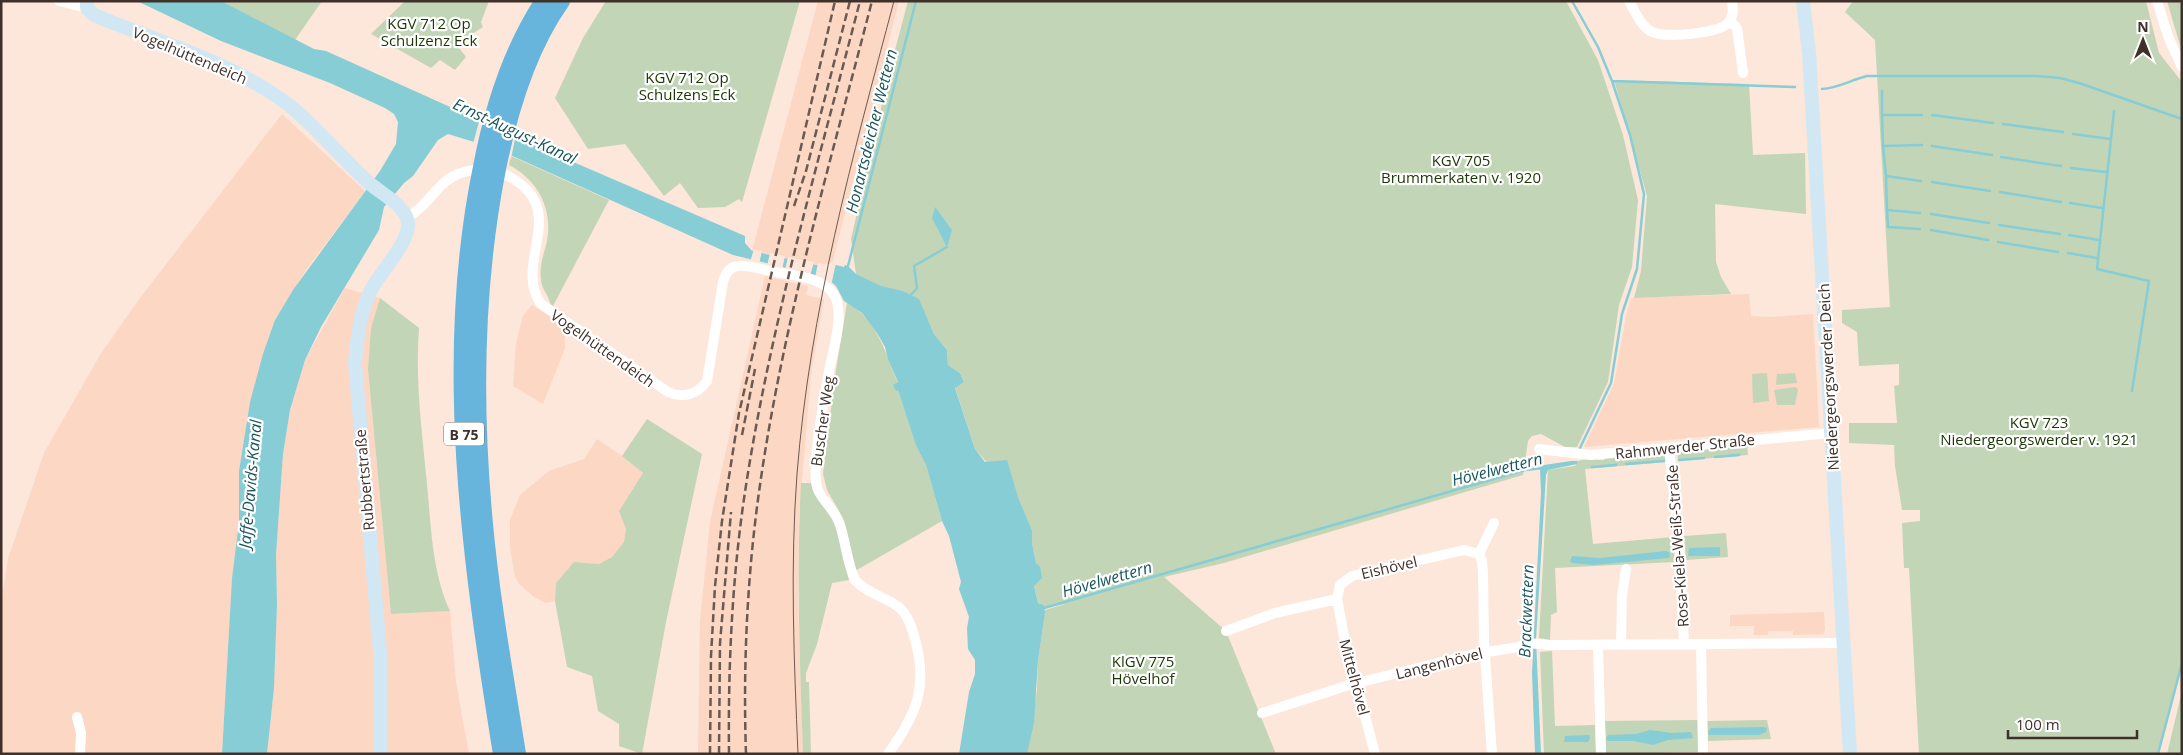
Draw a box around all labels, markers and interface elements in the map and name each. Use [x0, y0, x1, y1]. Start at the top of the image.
park label: KGV 712 Op Schulzenz Eck [381, 13, 477, 50]
north arrow [2118, 15, 2168, 65]
text: N [2137, 17, 2149, 36]
street label: Vogelhüttendeich [130, 22, 250, 88]
water label: Honartsdeicher Wettern [840, 47, 902, 215]
park label: KGV 712 Op Schulzens Eck [639, 67, 735, 104]
water label: Ernst-August-Kanal [450, 93, 581, 170]
park label: KGV 705 Brummerkaten v. 1920 [1381, 150, 1541, 187]
street label: Niedergeorgswerder Deich [1813, 283, 1843, 471]
street label: Vogelhüttendeich [547, 305, 659, 391]
street label: Buscher Weg [806, 374, 838, 468]
park label: KGV 723 Niedergeorgswerder v. 1921 [1940, 412, 2138, 449]
water label: Jaffe-Davids-Kanal [233, 418, 267, 552]
road number: B 75 [444, 422, 484, 446]
street label: Rubbertstraße [350, 429, 378, 531]
street label: Rahmwerder Straße [1614, 429, 1756, 463]
water label: Hövelwettern [1449, 447, 1545, 491]
street label: Rosa-Kiela-Weiß-Straße [1661, 464, 1693, 628]
street label: Eishövel [1359, 551, 1419, 583]
water label: Hövelwettern [1059, 556, 1155, 602]
water label: Brackwettern [1513, 564, 1539, 658]
street label: Mittelhövel [1335, 637, 1375, 717]
street label: Langenhövel [1393, 643, 1485, 683]
park label: KlGV 775 Hövelhof [1111, 651, 1175, 688]
scale bar [2008, 708, 2137, 740]
text: 100 m [2016, 714, 2060, 734]

